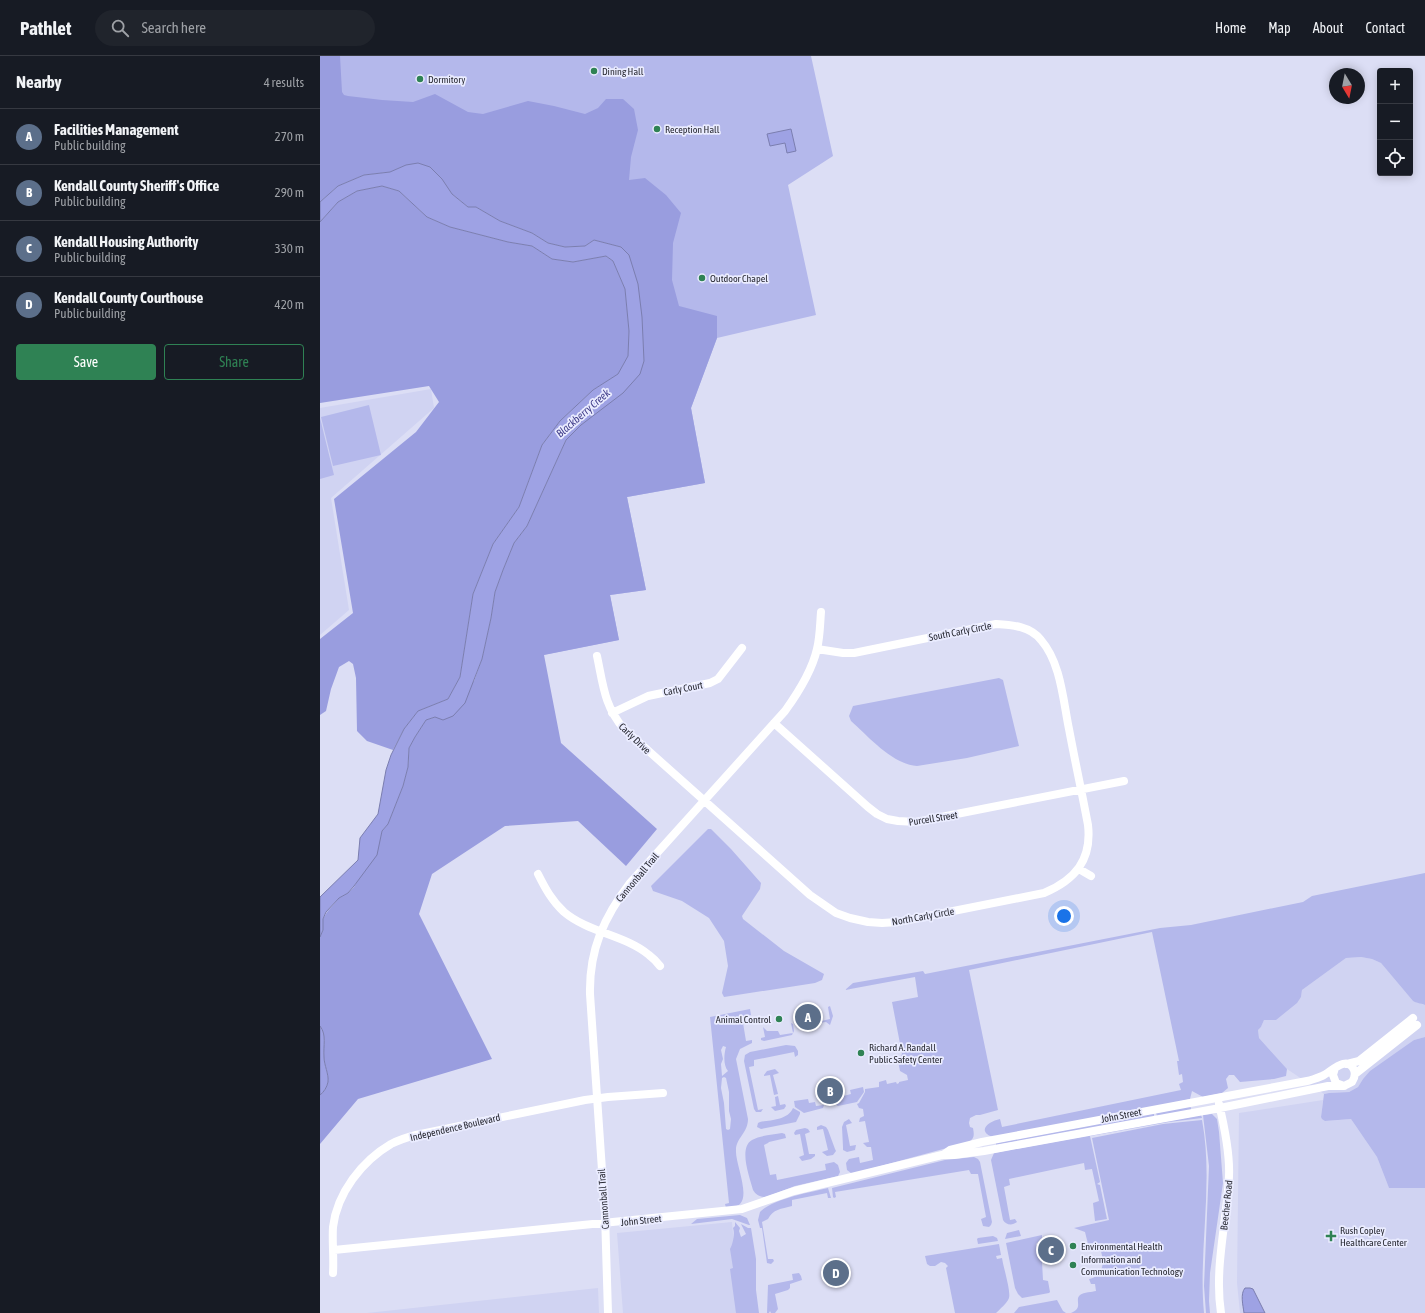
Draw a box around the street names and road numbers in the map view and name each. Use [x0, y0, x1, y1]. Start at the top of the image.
street label: South Carly Circle [928, 620, 993, 643]
street label: Carly Court [662, 679, 704, 698]
street label: Carly Drive [617, 721, 653, 756]
street label: Purcell Street [908, 809, 959, 828]
street label: Cannonball Trail [614, 850, 661, 904]
street label: North Carly Circle [891, 906, 956, 927]
street label: John Street [1100, 1106, 1142, 1125]
street label: Independence Boulevard [409, 1112, 502, 1143]
street label: Cannonball Trail [596, 1168, 611, 1230]
street label: Beecher Road [1218, 1179, 1235, 1231]
street label: John Street [620, 1213, 662, 1228]

